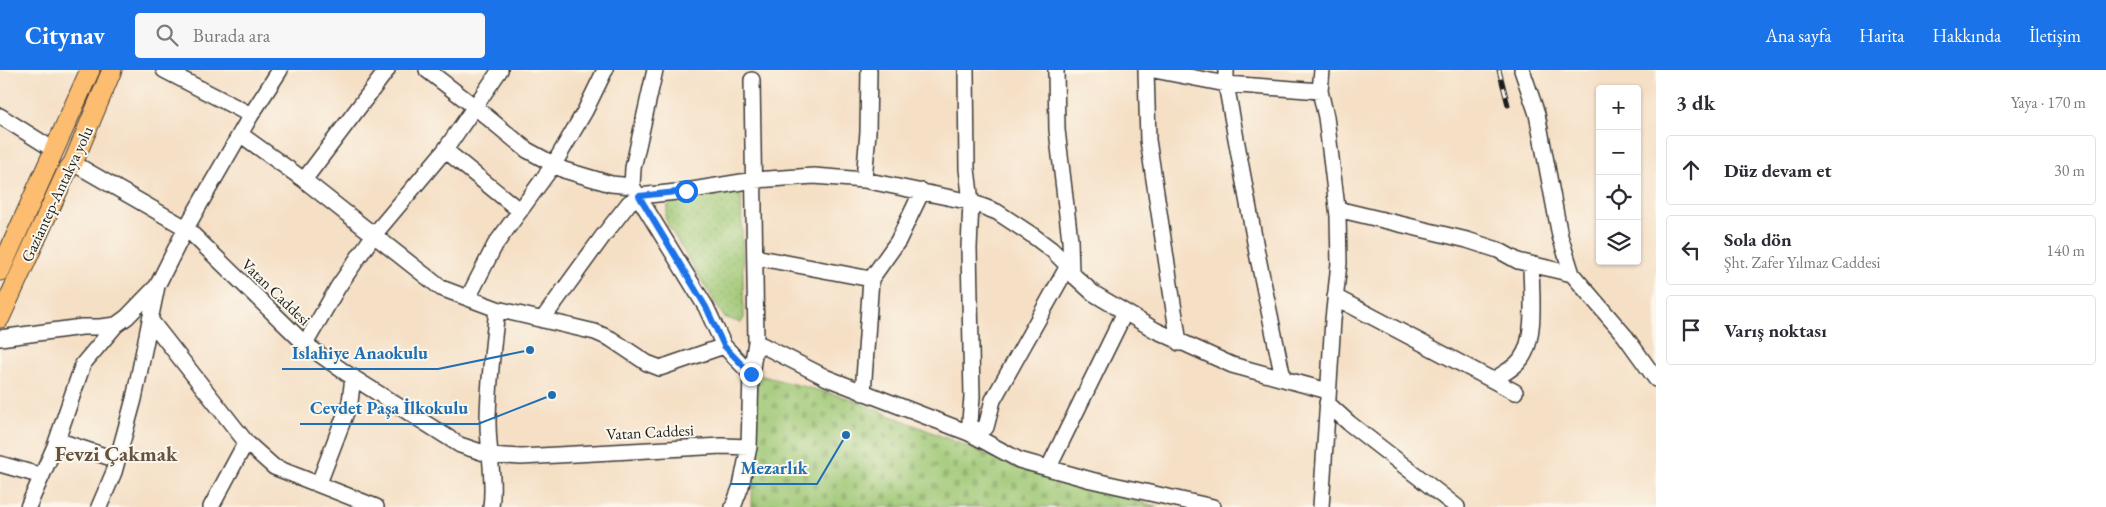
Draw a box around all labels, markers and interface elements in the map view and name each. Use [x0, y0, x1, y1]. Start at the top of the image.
search box [135, 13, 485, 58]
text: Citynav [25, 20, 105, 51]
icon: search [153, 21, 181, 49]
text: Burada ara [193, 23, 270, 48]
text: Ana sayfa [1765, 24, 1831, 47]
text: Harita [1859, 24, 1904, 47]
text: Hakkında [1932, 24, 2001, 47]
text: İletişim [2029, 24, 2081, 47]
map controls [1596, 85, 1641, 265]
button: + [1596, 85, 1641, 130]
text: 3 dk [1676, 89, 1715, 116]
text: Yaya · 170 m [2011, 92, 2086, 113]
street label: Gaziantep-Antakya yolu [16, 122, 98, 265]
button: − [1596, 130, 1641, 175]
icon: ahead [1677, 156, 1705, 184]
text: Düz devam et [1724, 158, 1832, 183]
text: 30 m [2054, 160, 2085, 181]
button: locate [1596, 175, 1641, 220]
route start [675, 180, 698, 203]
button: layers [1596, 220, 1641, 265]
text: Sola dön [1724, 227, 1792, 252]
icon: left [1677, 236, 1705, 264]
text: 140 m [2046, 240, 2085, 261]
text: Şht. Zafer Yılmaz Caddesi [1724, 252, 1880, 273]
street label: Vatan Caddesi [237, 254, 315, 330]
icon: arrive [1677, 316, 1705, 344]
text: Varış noktası [1724, 318, 1827, 343]
callout: Islahiye Anaokulu [282, 336, 438, 369]
text: Islahiye Anaokulu [292, 341, 428, 364]
route end [740, 363, 763, 386]
callout: Cevdet Paşa İlkokulu [300, 391, 478, 424]
text: Cevdet Paşa İlkokulu [310, 396, 468, 419]
street label: Vatan Caddesi [606, 419, 694, 445]
district label: Fevzi Çakmak [55, 440, 178, 467]
callout: Mezarlık [730, 451, 817, 484]
text: Mezarlık [740, 456, 809, 479]

